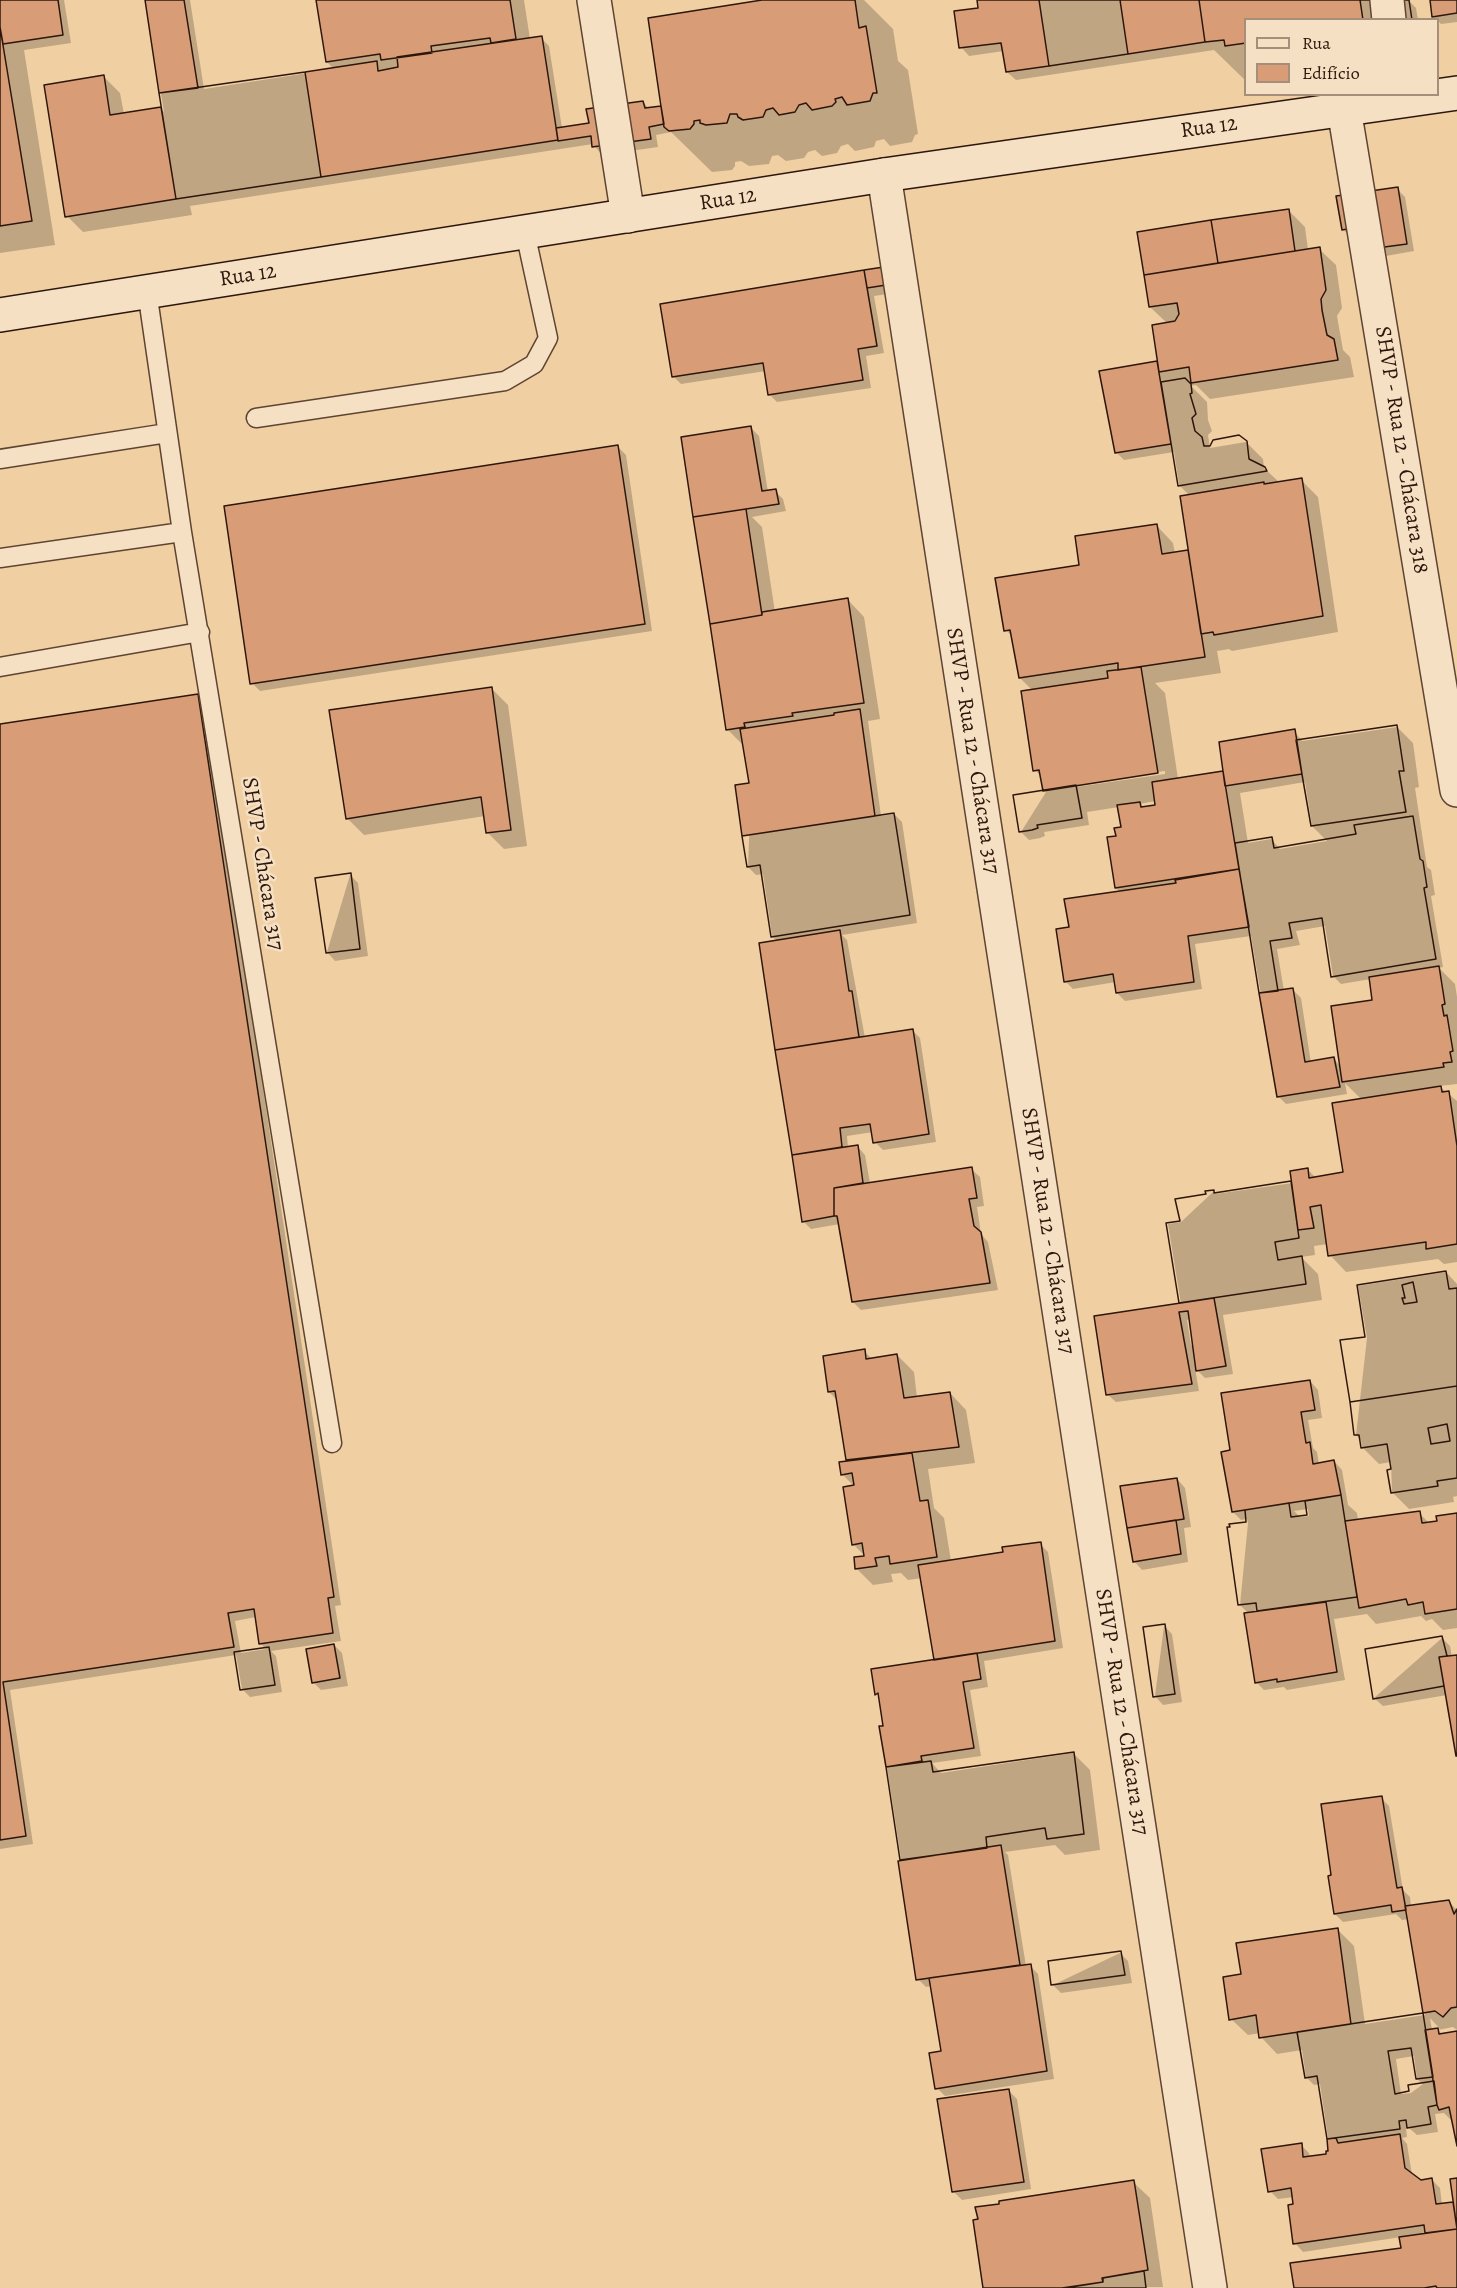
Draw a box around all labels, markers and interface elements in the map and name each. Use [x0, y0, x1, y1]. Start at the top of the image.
legend [1244, 18, 1439, 96]
text: Rua [1302, 31, 1331, 55]
text: Edifício [1302, 61, 1360, 85]
street label: Rua 12 [1179, 111, 1239, 145]
street label: Rua 12 [698, 182, 758, 218]
street label: Rua 12 [218, 258, 278, 294]
street label: SHVP - Rua 12 - Chácara 318 [1368, 324, 1434, 576]
street label: SHVP - Rua 12 - Chácara 317 [939, 626, 1005, 876]
street label: SHVP - Chácara 317 [235, 776, 289, 952]
street label: SHVP - Rua 12 - Chácara 317 [1014, 1106, 1080, 1356]
street label: SHVP - Rua 12 - Chácara 317 [1088, 1587, 1154, 1837]

